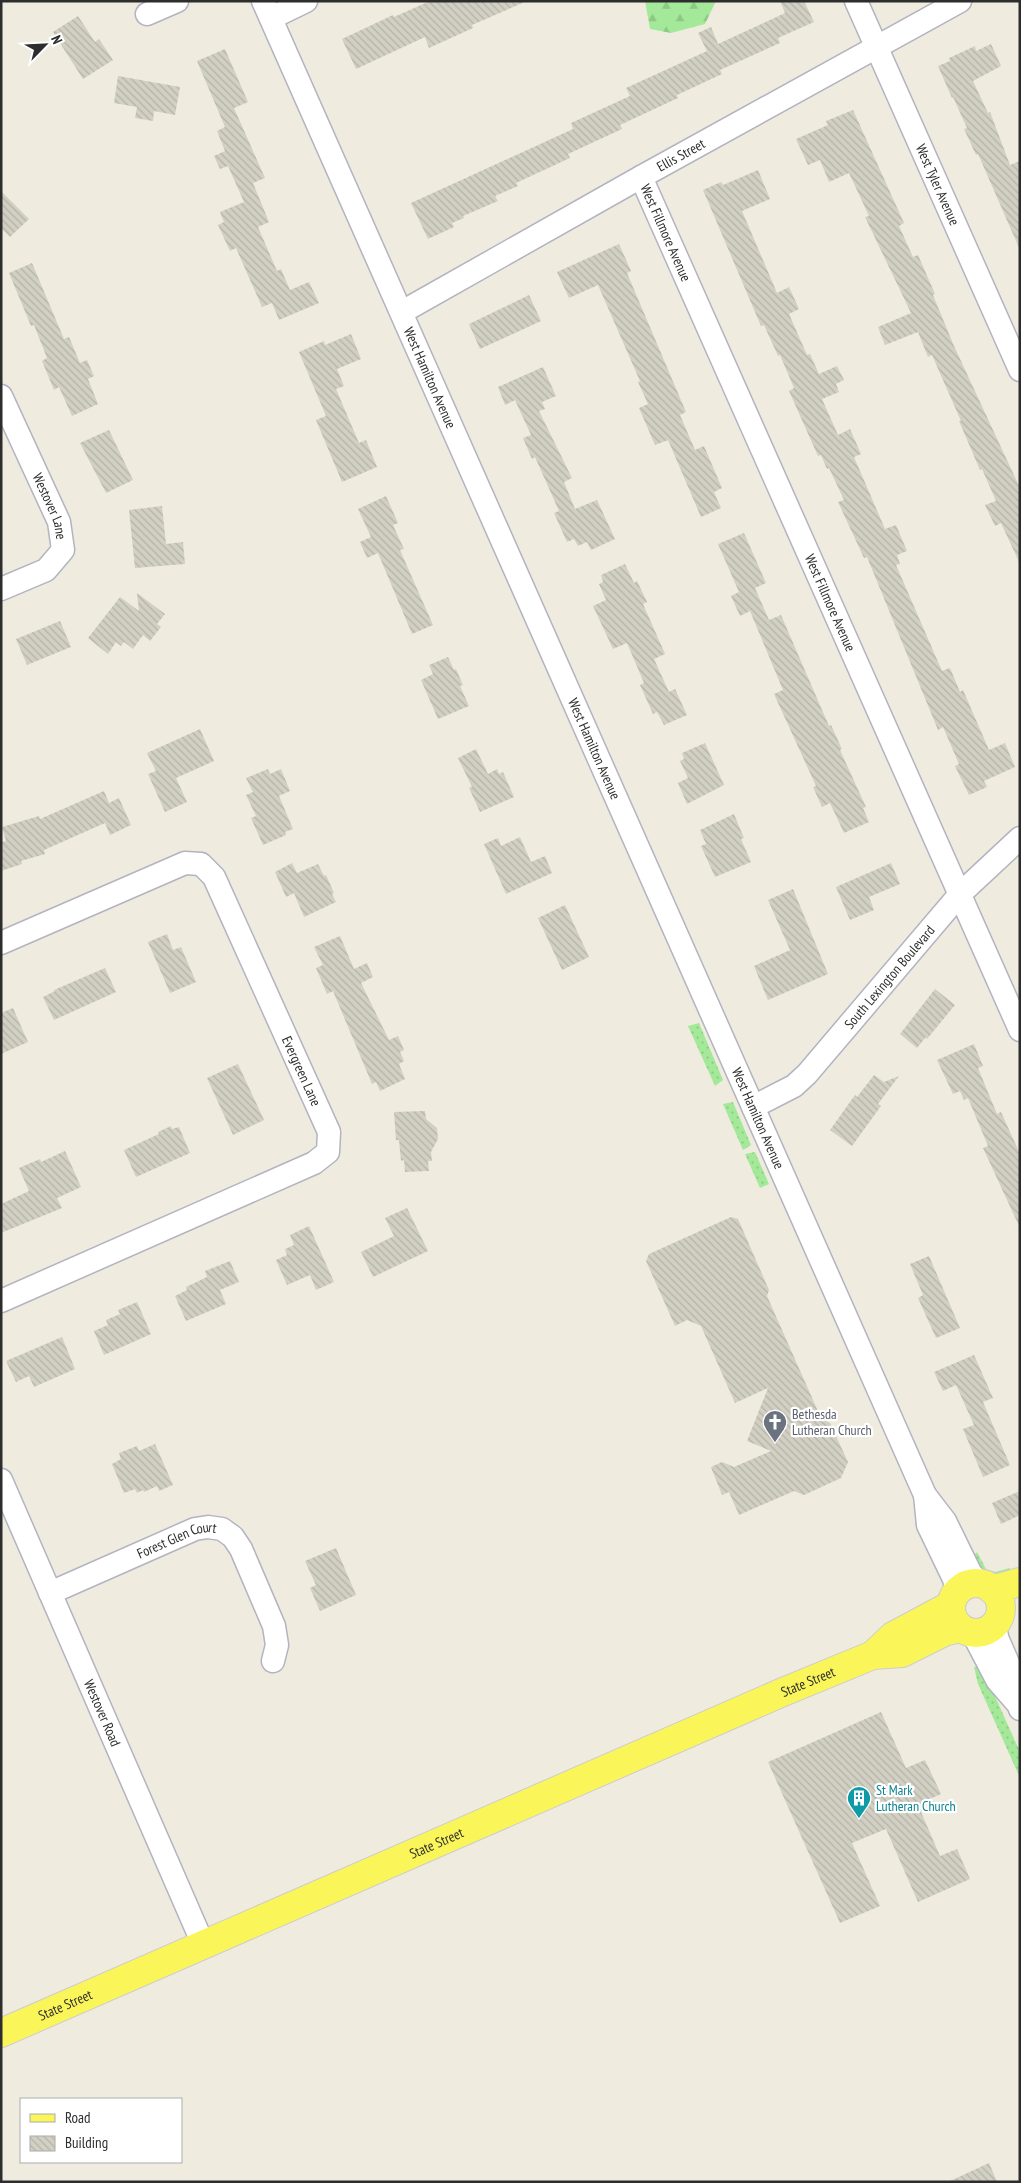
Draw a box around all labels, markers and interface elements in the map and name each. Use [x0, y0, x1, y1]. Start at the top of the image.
north arrow [20, 20, 70, 70]
text: N [47, 33, 67, 47]
street label: Ellis Street [654, 134, 708, 176]
street label: West Tyler Avenue [912, 141, 964, 228]
street label: West Fillmore Avenue [636, 181, 695, 284]
street label: West Hamilton Avenue [400, 324, 460, 431]
street label: Westover Lane [29, 470, 70, 541]
street label: West Fillmore Avenue [801, 551, 860, 654]
street label: West Hamilton Avenue [564, 695, 625, 802]
street label: South Lexington Boulevard [840, 922, 938, 1033]
street label: Evergreen Lane [278, 1033, 325, 1109]
street label: West Hamilton Avenue [728, 1065, 788, 1172]
place label: Bethesda Lutheran Church [792, 1405, 872, 1439]
church icon: Bethesda Lutheran Church [762, 1409, 788, 1443]
street label: Forest Glen Court [134, 1518, 218, 1563]
street label: State Street [778, 1663, 838, 1701]
street label: Westover Road [80, 1677, 125, 1749]
place label: St Mark Lutheran Church [876, 1781, 956, 1815]
building icon: St Mark Lutheran Church [846, 1785, 872, 1819]
street label: State Street [407, 1823, 466, 1863]
street label: State Street [35, 1985, 95, 2025]
legend [20, 2098, 182, 2163]
text: Road [65, 2108, 91, 2127]
text: Building [65, 2133, 108, 2152]

